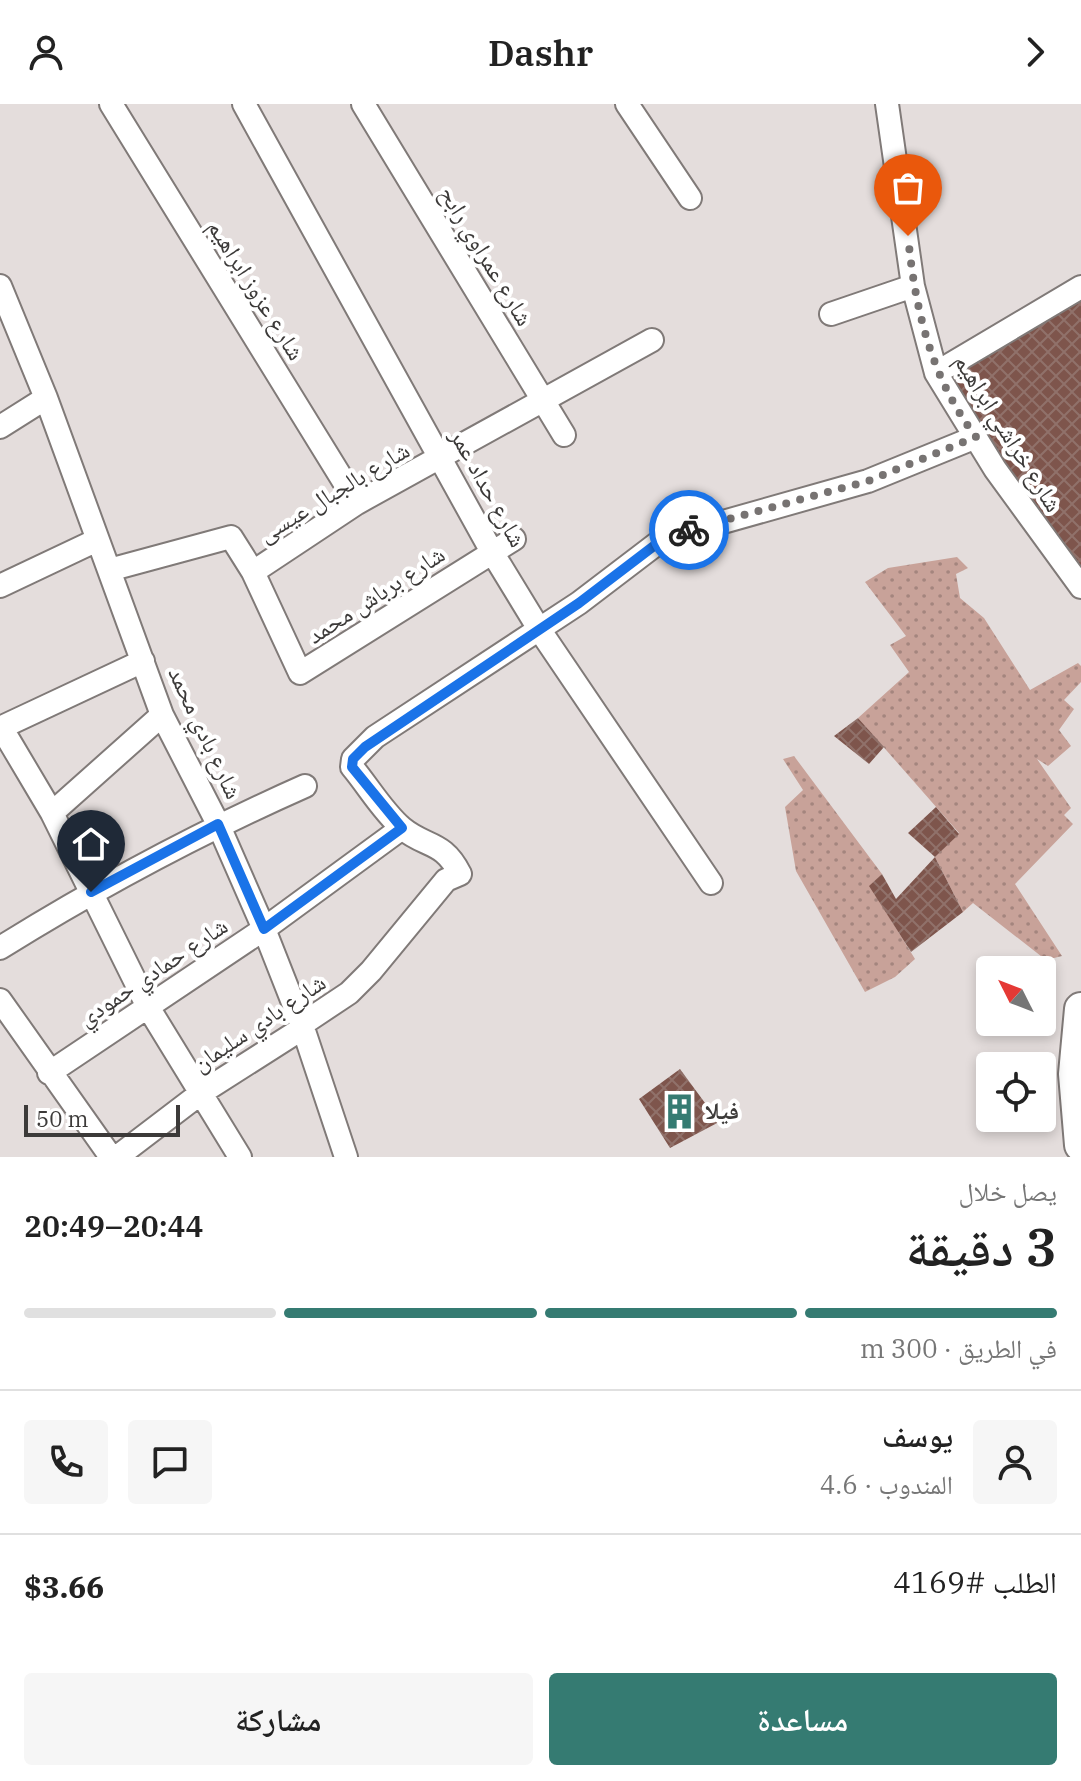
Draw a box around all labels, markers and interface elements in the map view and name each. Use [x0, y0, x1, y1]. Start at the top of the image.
text: Dashr [488, 29, 593, 76]
icon: person [24, 30, 68, 74]
icon: forward [1013, 30, 1057, 74]
pin [874, 154, 942, 236]
icon: bag [886, 166, 930, 210]
street label: شارع عمراوي رابح [429, 180, 541, 333]
street label: شارع عزوز ابراهيم [200, 213, 313, 366]
street label: شارع خراشي ابراهيم [944, 347, 1070, 520]
street label: شارع حداد عمر [443, 422, 535, 552]
street label: شارع بالجبال عيسى [252, 433, 415, 549]
courier [649, 490, 729, 570]
icon: bike [667, 508, 711, 552]
street label: شارع برباش محمد [300, 538, 451, 651]
street label: شارع بادي محمد [158, 661, 251, 806]
pin [57, 810, 125, 892]
icon: home [69, 822, 113, 866]
street label: شارع حمادي حمودي [71, 909, 236, 1036]
north arrow [976, 956, 1056, 1036]
map controls [976, 956, 1056, 1132]
street label: شارع بادي سليمان [185, 966, 334, 1082]
button: locate [976, 1052, 1056, 1132]
building icon: فيلا [660, 1092, 698, 1130]
place label: فيلا [705, 1094, 739, 1126]
scale bar [24, 1101, 180, 1137]
text: 50 m [36, 1104, 88, 1133]
text: يصل خلال [959, 1174, 1057, 1208]
text: 20:44–20:49 [24, 1206, 204, 1245]
text: 3 دقيقة [906, 1213, 1057, 1280]
text: في الطريق · 300 m [860, 1331, 1057, 1365]
text: يوسف [882, 1416, 953, 1455]
button: phone [24, 1420, 108, 1504]
button: chat [128, 1420, 212, 1504]
button: person [973, 1420, 1057, 1504]
text: المندوب · 4.6 [820, 1467, 953, 1501]
text: الطلب #4169 [893, 1562, 1057, 1601]
text: $3.66 [24, 1567, 104, 1606]
button: مشاركة [24, 1673, 533, 1765]
button: مساعدة [549, 1673, 1057, 1765]

